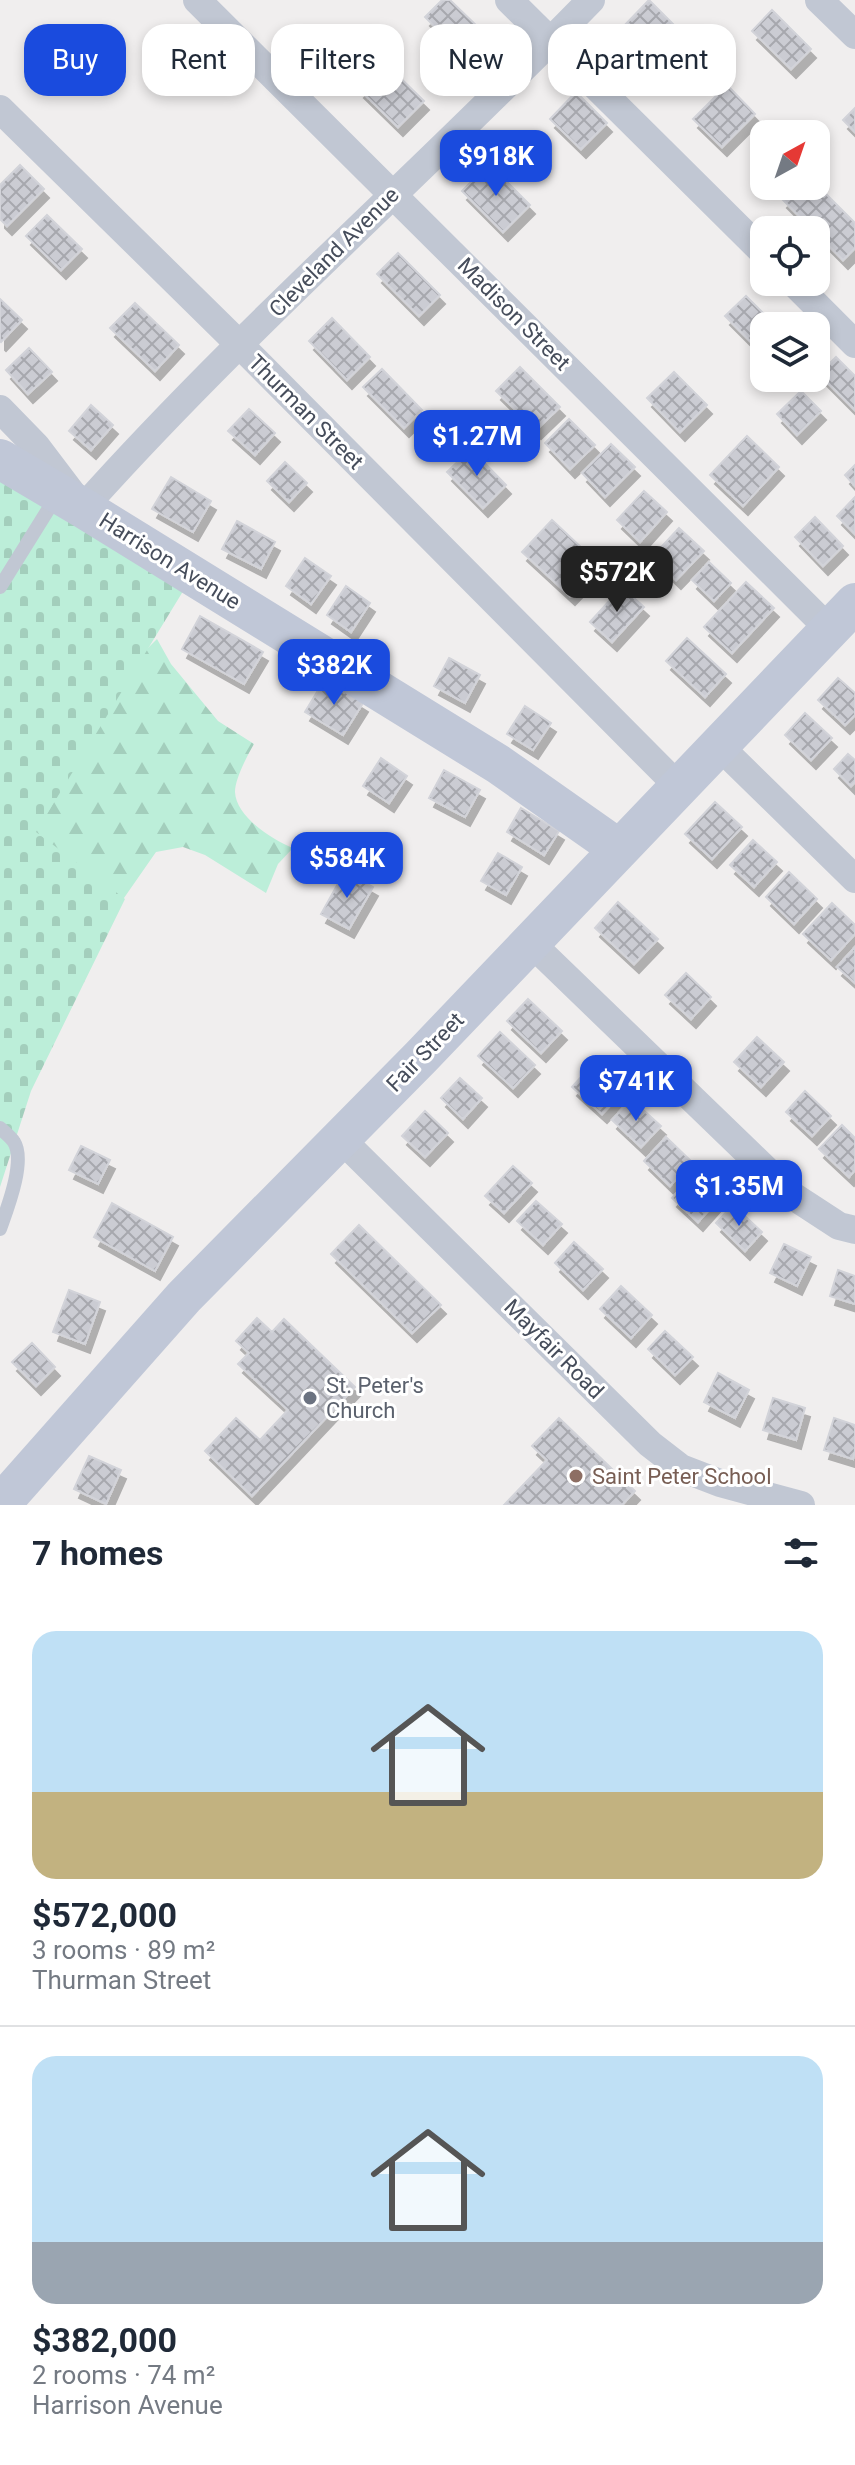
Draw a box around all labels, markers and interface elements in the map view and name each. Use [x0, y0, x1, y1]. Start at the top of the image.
chip: Buy [24, 24, 126, 96]
chip: Rent [142, 24, 255, 96]
chip: Filters [271, 24, 404, 96]
chip: New [420, 24, 532, 96]
chip: Apartment [548, 24, 736, 96]
north arrow [750, 120, 830, 200]
map controls [750, 120, 830, 392]
pin: $918K [440, 130, 552, 198]
text: $918K [458, 141, 534, 171]
street label: Cleveland Avenue [264, 182, 404, 322]
button: locate [750, 216, 830, 296]
street label: Madison Street [453, 253, 575, 375]
button: layers [750, 312, 830, 392]
street label: Thurman Street [244, 350, 368, 474]
pin: $1.27M [412, 410, 542, 478]
text: $1.27M [432, 421, 522, 451]
street label: Harrison Avenue [95, 508, 245, 614]
pin: $572K [561, 546, 673, 614]
text: $572K [579, 557, 655, 587]
pin: $382K [278, 639, 390, 707]
text: $382K [296, 650, 372, 680]
pin: $584K [291, 832, 403, 900]
text: $584K [309, 843, 385, 873]
street label: Fair Street [381, 1007, 469, 1097]
pin: $741K [580, 1055, 692, 1123]
text: $741K [598, 1066, 674, 1096]
pin: $1.35M [674, 1160, 804, 1228]
text: $1.35M [694, 1171, 784, 1201]
street label: Mayfair Road [499, 1294, 609, 1404]
place label: St. Peter's Church [326, 1373, 424, 1423]
marker: St. Peter's Church [301, 1389, 319, 1407]
place label: Saint Peter School [592, 1464, 772, 1489]
marker: Saint Peter School [567, 1467, 585, 1485]
icon: filters [779, 1531, 823, 1575]
text: 7 homes [32, 1533, 163, 1573]
icon: home [356, 1683, 500, 1827]
text: $572,000 [32, 1895, 177, 1935]
text: 3 rooms · 89 m² [32, 1935, 215, 1965]
text: Thurman Street [32, 1965, 211, 1995]
icon: home [356, 2108, 500, 2252]
text: $382,000 [32, 2320, 177, 2360]
text: 2 rooms · 74 m² [32, 2360, 215, 2390]
text: Harrison Avenue [32, 2390, 223, 2420]

